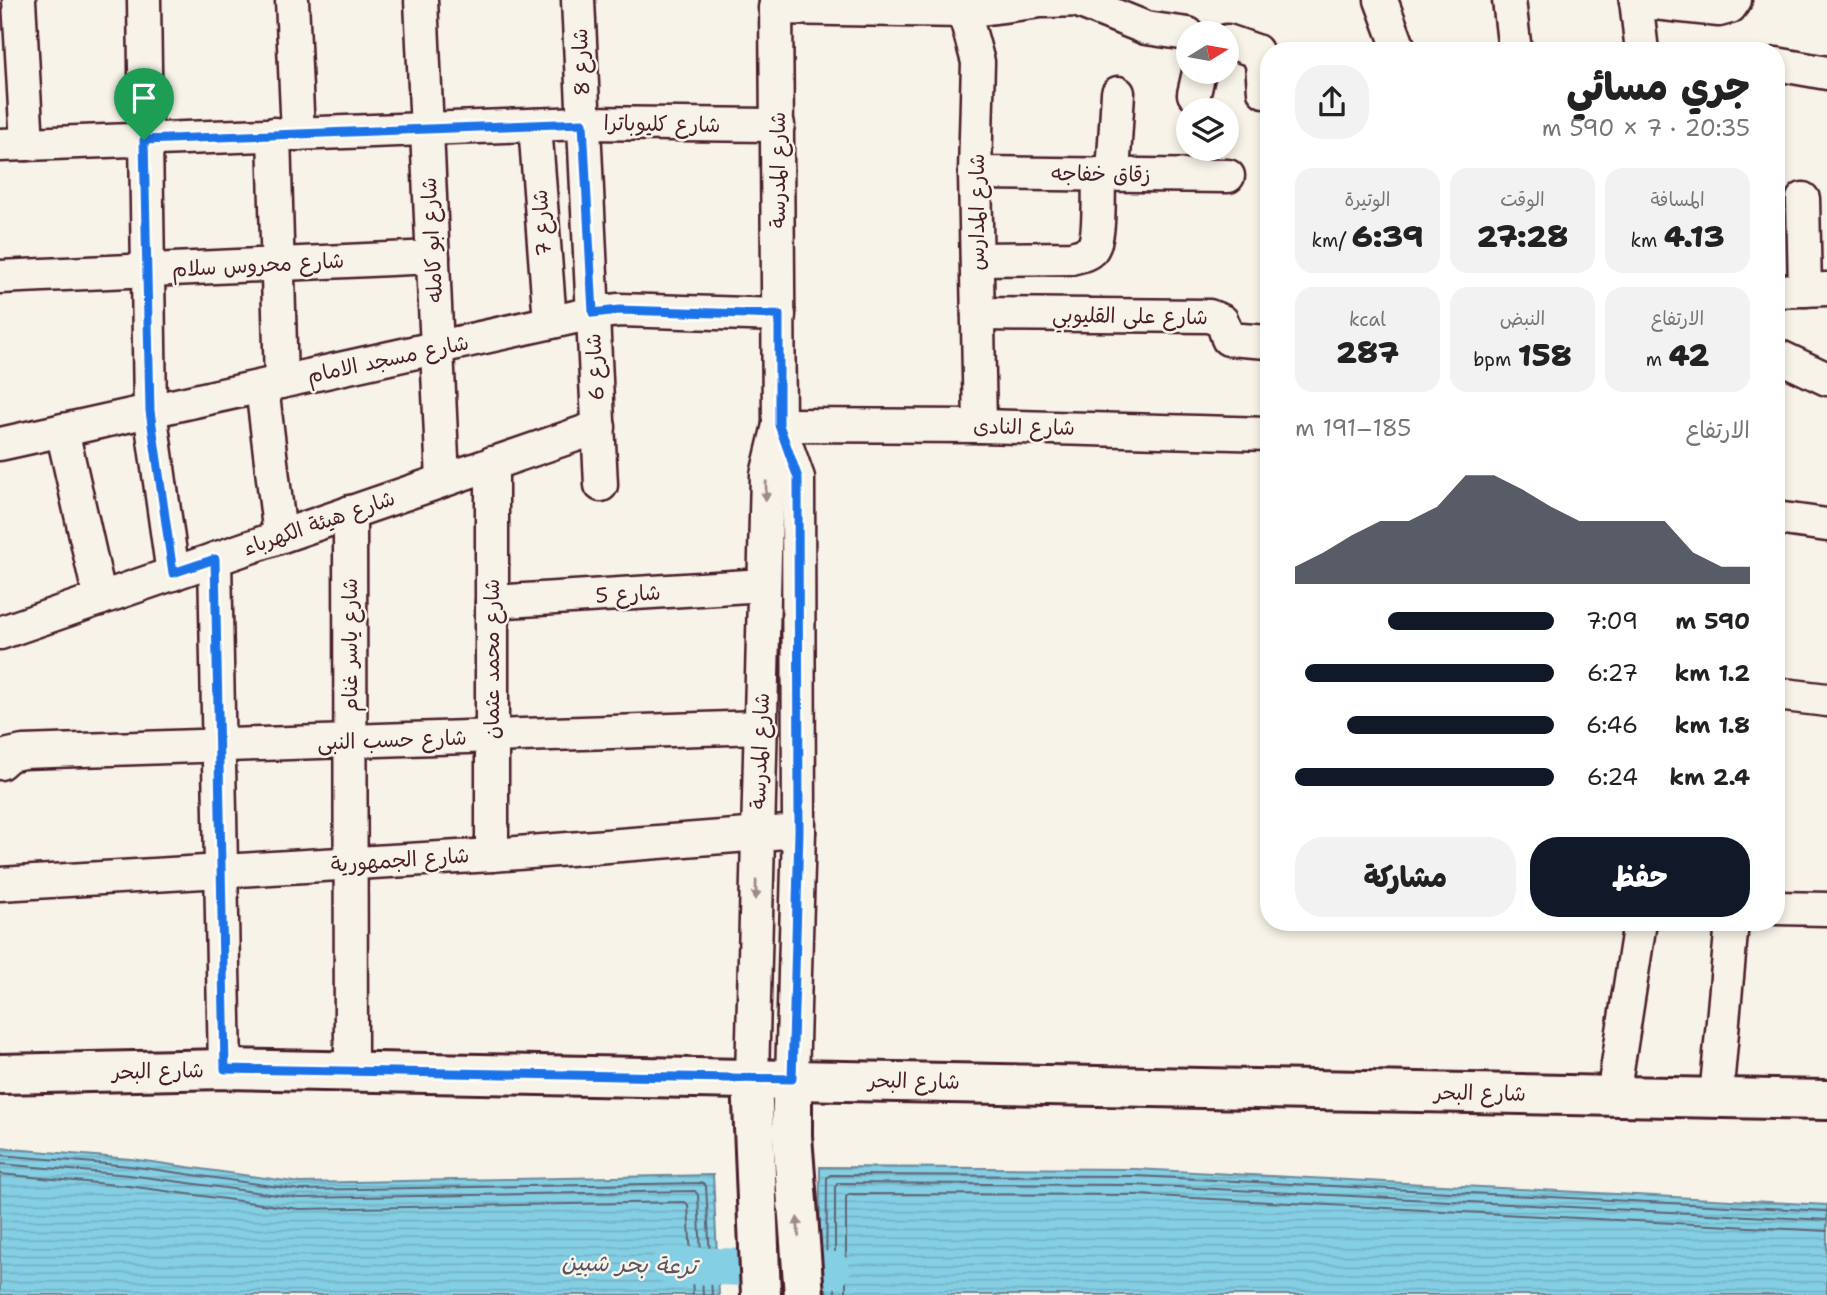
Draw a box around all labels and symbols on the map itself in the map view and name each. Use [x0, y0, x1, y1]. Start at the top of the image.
north arrow [1176, 21, 1239, 84]
street label: شارع 8 [566, 28, 597, 96]
pin [114, 68, 174, 140]
street label: شارع كليوباترا [603, 109, 721, 140]
street label: شارع المدرسة [764, 112, 793, 228]
street label: شارع المدارس [963, 154, 992, 270]
street label: زقاق خفاجه [1051, 159, 1151, 189]
street label: شارع ابو كامله [415, 177, 450, 303]
street label: شارع 7 [526, 188, 559, 258]
street label: شارع محروس سلام [171, 247, 345, 285]
street label: شارع على القليوبي [1052, 301, 1208, 336]
street label: شارع مسجد الامام [305, 328, 472, 392]
street label: شارع 6 [579, 333, 612, 401]
street label: شارع النادى [973, 412, 1075, 443]
one-way arrow [761, 481, 772, 503]
street label: شارع هيئة الكهرباء [239, 484, 399, 563]
street label: شارع ياسر غنام [336, 578, 366, 712]
street label: شارع 5 [595, 578, 661, 611]
street label: شارع محمد عثمان [478, 579, 507, 739]
street label: شارع المدرسة [744, 692, 777, 810]
street label: شارع حسب النبى [317, 723, 467, 758]
street label: شارع الجمهورية [330, 841, 470, 880]
one-way arrow [750, 879, 762, 901]
street label: شارع البحر [110, 1056, 204, 1087]
street label: شارع البحر [866, 1066, 960, 1097]
street label: شارع البحر [1432, 1078, 1526, 1109]
one-way arrow [793, 1216, 804, 1238]
water label: ترعة بحر شبين [561, 1247, 701, 1281]

